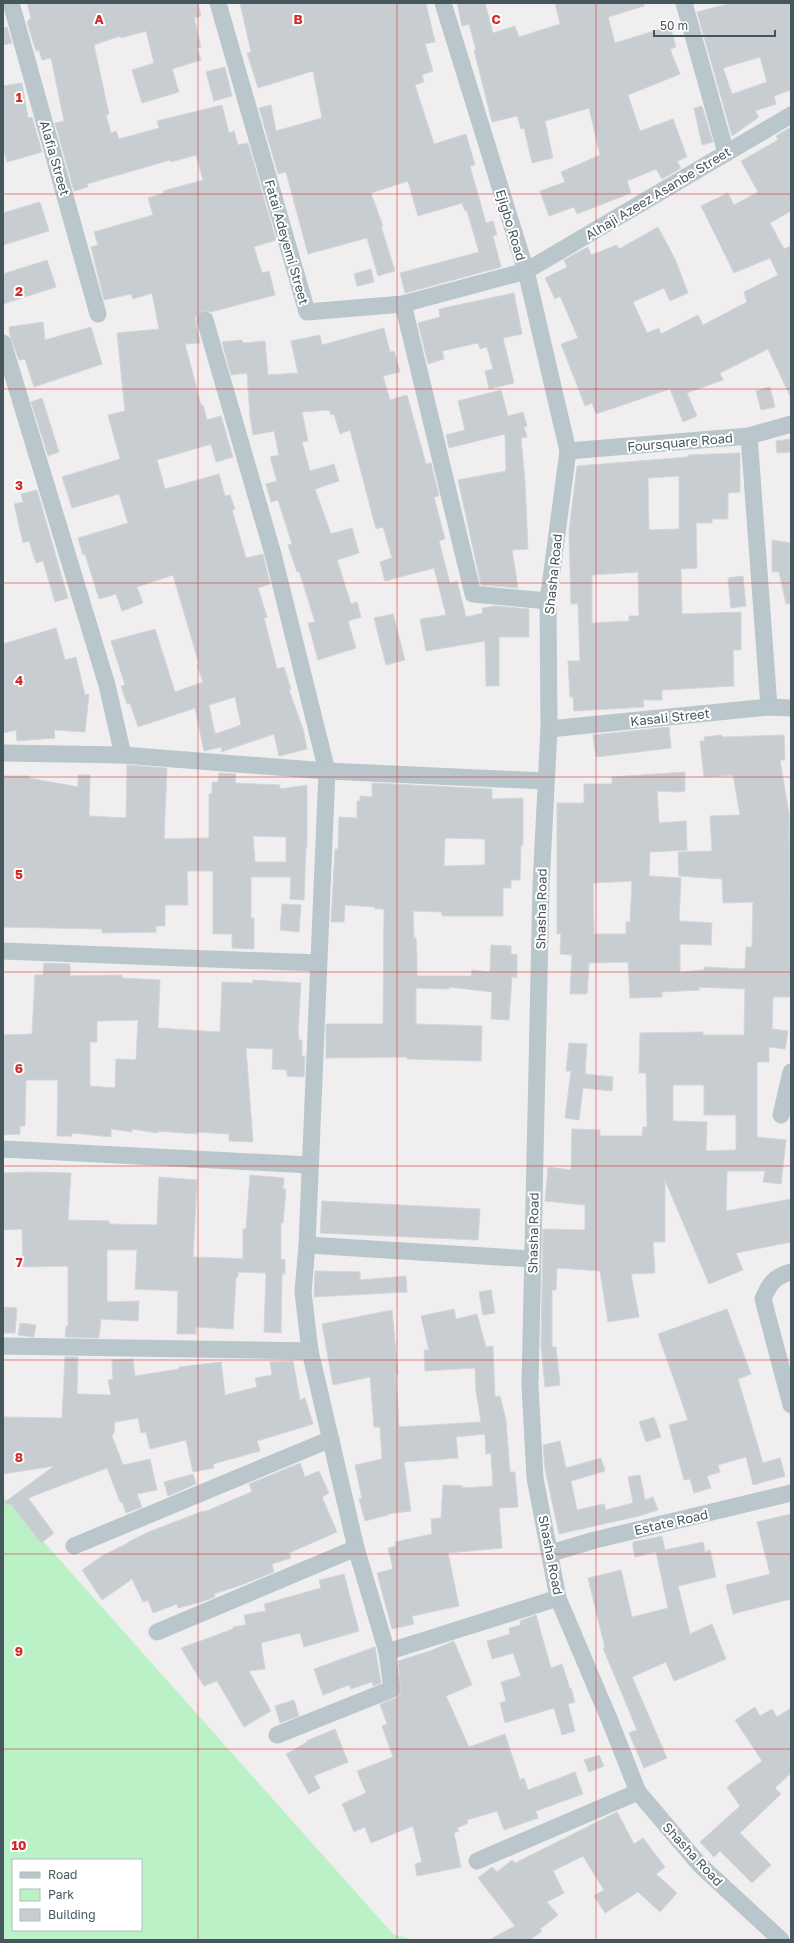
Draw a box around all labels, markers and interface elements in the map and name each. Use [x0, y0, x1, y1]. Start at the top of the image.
text: A [94, 11, 104, 27]
text: B [293, 11, 303, 27]
text: C [491, 11, 501, 27]
scale bar [654, 12, 775, 38]
text: 50 m [660, 18, 688, 33]
text: 1 [16, 89, 23, 105]
street label: Alafia Street [37, 119, 73, 197]
street label: Alhaji Azeez Asanbe Street [582, 143, 734, 243]
street label: Fatai Adeyemi Street [262, 178, 312, 306]
street label: Ejigbo Road [493, 187, 529, 263]
text: 2 [15, 283, 23, 299]
street label: Foursquare Road [626, 429, 734, 455]
text: 3 [15, 477, 23, 493]
street label: Shasha Road [541, 533, 565, 615]
text: 4 [15, 672, 23, 688]
street label: Kasali Street [629, 705, 711, 729]
text: 5 [15, 866, 23, 882]
street label: Shasha Road [532, 868, 550, 950]
text: 6 [15, 1060, 23, 1076]
street label: Shasha Road [524, 1192, 542, 1274]
text: 7 [15, 1254, 23, 1270]
text: 8 [15, 1449, 23, 1465]
street label: Estate Road [633, 1506, 709, 1538]
street label: Shasha Road [535, 1514, 567, 1596]
text: 9 [15, 1643, 23, 1659]
street label: Shasha Road [660, 1819, 726, 1889]
text: 10 [11, 1837, 27, 1853]
legend [12, 1859, 142, 1931]
text: Road [48, 1867, 77, 1882]
text: Park [48, 1887, 74, 1902]
text: Building [48, 1907, 96, 1922]

